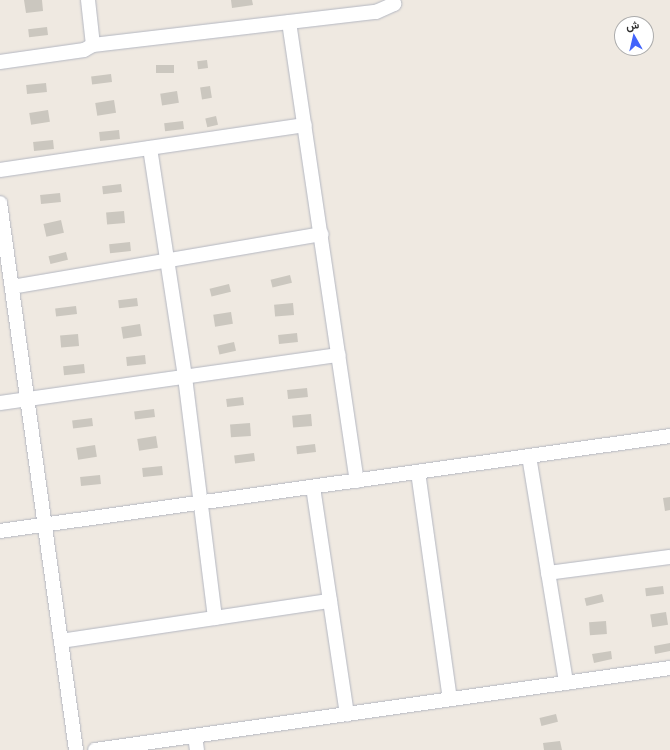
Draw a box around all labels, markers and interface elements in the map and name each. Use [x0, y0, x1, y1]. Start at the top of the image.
north arrow [614, 16, 654, 56]
text: ش [625, 16, 640, 33]

